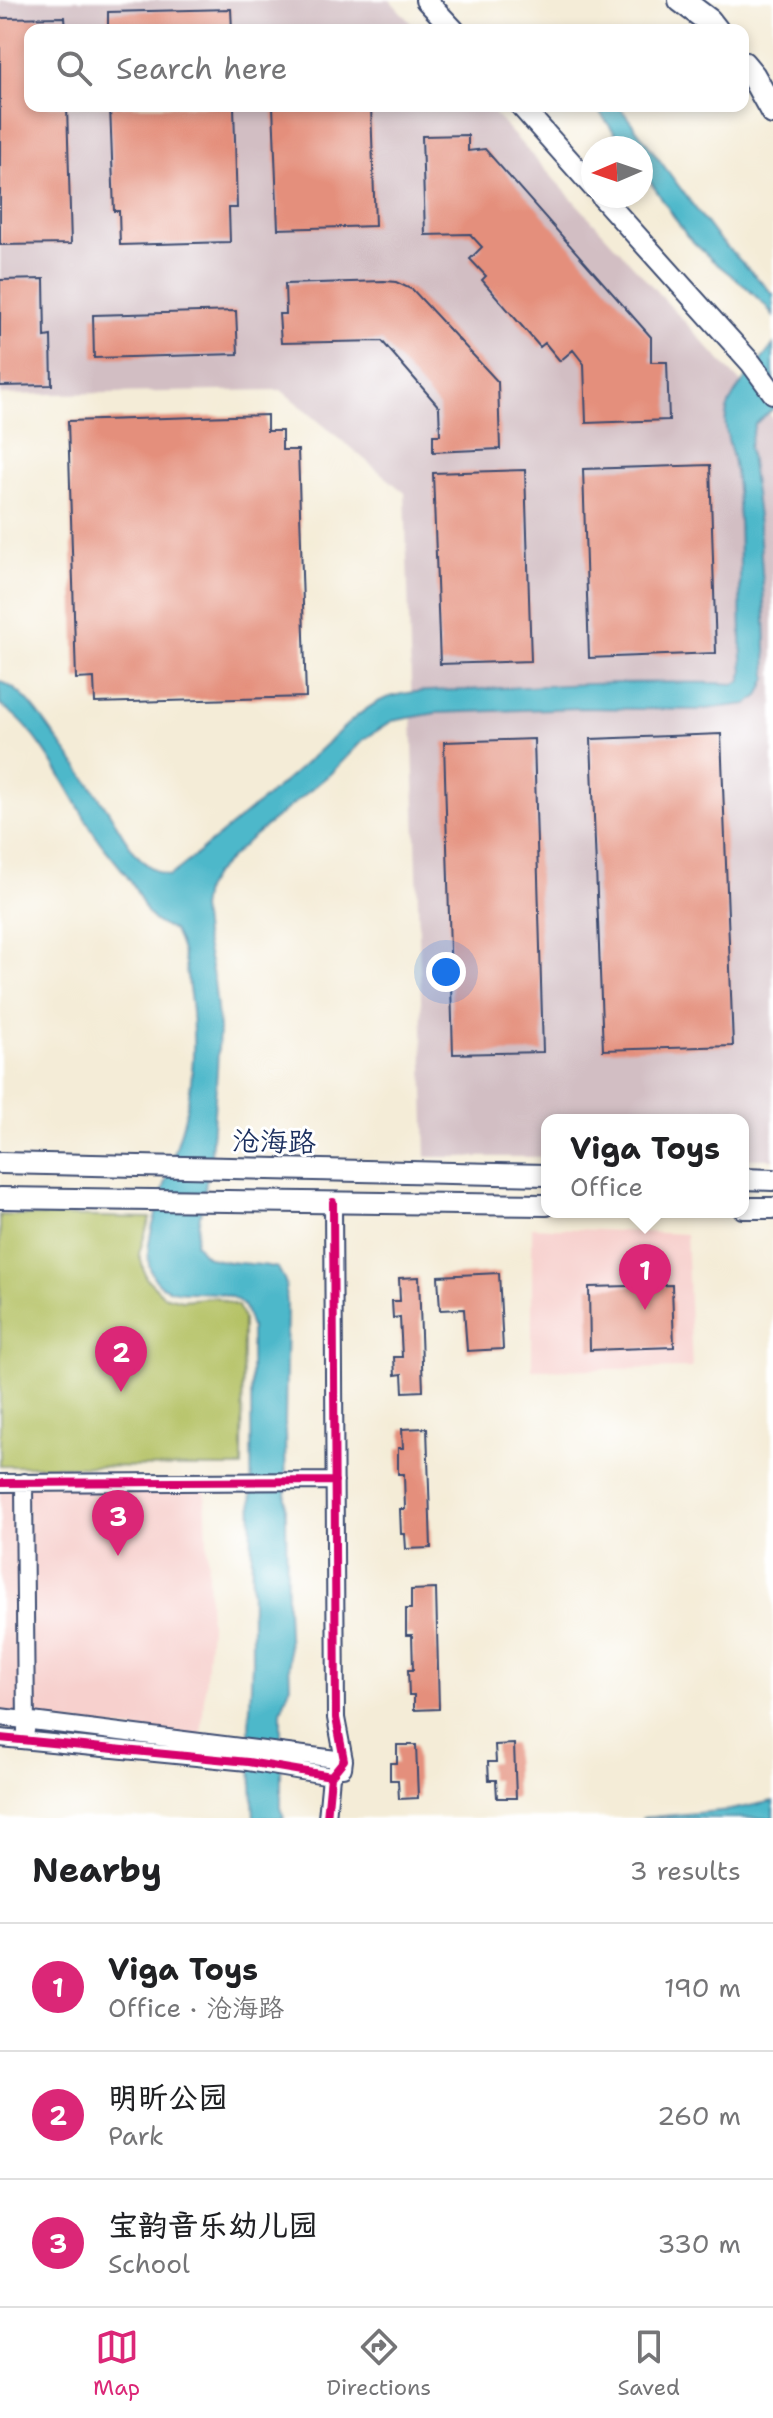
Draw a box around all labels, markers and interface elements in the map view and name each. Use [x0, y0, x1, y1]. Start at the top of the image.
search box [24, 24, 749, 112]
icon: search [52, 46, 96, 90]
text: Search here [116, 48, 287, 89]
north arrow [581, 136, 653, 208]
your location [426, 952, 466, 992]
popup [541, 1114, 749, 1218]
street label: 沧海路 [232, 1121, 316, 1161]
text: Viga Toys [570, 1128, 720, 1169]
text: Office [570, 1169, 643, 1204]
pin: 1 [619, 1244, 671, 1310]
pin: 2 [95, 1326, 147, 1392]
pin: 3 [92, 1490, 144, 1556]
text: Nearby [32, 1847, 162, 1893]
text: 3 results [629, 1853, 741, 1888]
text: Viga Toys [108, 1949, 258, 1990]
text: 1 [52, 1970, 64, 2005]
text: 190 m [664, 1970, 741, 2005]
text: Office · 沧海路 [108, 1990, 284, 2025]
text: 明昕公园 [108, 2077, 228, 2118]
text: 2 [49, 2098, 67, 2133]
text: 260 m [657, 2098, 741, 2133]
text: Park [108, 2118, 164, 2153]
text: 宝韵音乐幼儿园 [108, 2205, 318, 2246]
text: 3 [49, 2226, 67, 2261]
text: 330 m [657, 2226, 741, 2261]
text: School [108, 2246, 190, 2281]
tab: Map [93, 2325, 140, 2402]
tab: Directions [326, 2325, 431, 2402]
tab: Saved [617, 2325, 680, 2402]

